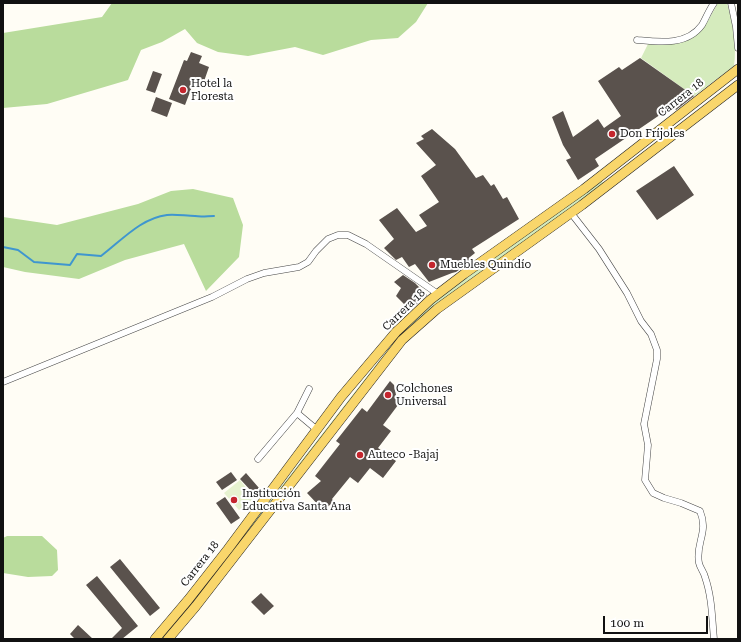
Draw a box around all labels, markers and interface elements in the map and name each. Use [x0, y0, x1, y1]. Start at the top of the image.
street label: Carrera 18 [656, 76, 706, 120]
place label: Hotel la Floresta [191, 77, 233, 103]
marker: Hotel la Floresta [178, 85, 188, 95]
place label: Don Fríjoles [620, 127, 684, 141]
marker: Don Fríjoles [607, 129, 617, 139]
place label: Muebles Quindío [440, 258, 531, 272]
marker: Muebles Quindío [427, 260, 437, 270]
street label: Carrera 18 [380, 286, 428, 334]
place label: Colchones Universal [396, 382, 452, 408]
marker: Colchones Universal [383, 390, 393, 400]
place label: Auteco -Bajaj [368, 448, 439, 462]
marker: Auteco -Bajaj [355, 450, 365, 460]
place label: Institución Educativa Santa Ana [242, 487, 351, 513]
marker: Institución Educativa Santa Ana [229, 495, 239, 505]
street label: Carrera 18 [178, 539, 222, 589]
scale bar [605, 608, 710, 634]
text: 100 m [610, 616, 644, 630]

